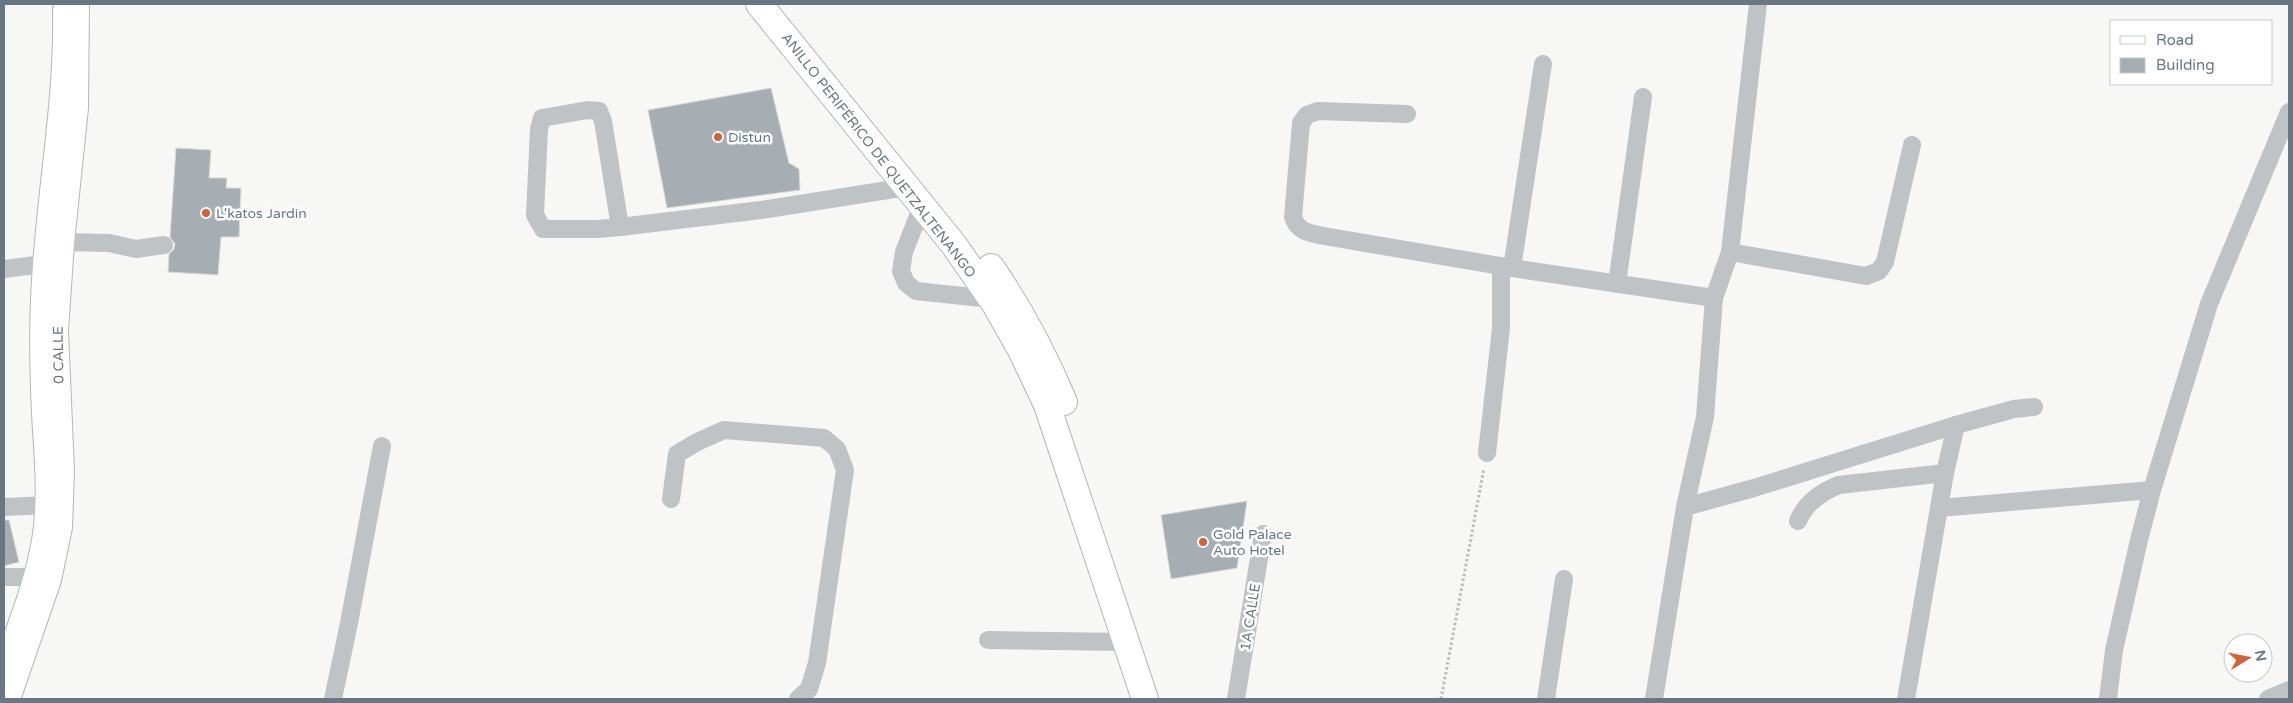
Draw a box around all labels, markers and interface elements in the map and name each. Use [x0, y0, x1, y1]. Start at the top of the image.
legend [2110, 20, 2273, 85]
street label: ANILLO PERIFÉRICO DE QUETZALTENANGO [778, 29, 980, 281]
text: Road [2156, 31, 2194, 49]
text: Building [2156, 56, 2215, 74]
place label: Distun [728, 129, 771, 146]
marker: Distun [712, 131, 724, 143]
place label: L'katos Jardin [216, 205, 307, 222]
marker: L'katos Jardin [200, 207, 212, 219]
street label: 0 CALLE [49, 326, 68, 384]
place label: Gold Palace Auto Hotel [1213, 526, 1292, 559]
marker: Gold Palace Auto Hotel [1197, 536, 1209, 548]
street label: 1A CALLE [1237, 582, 1264, 652]
north arrow [2223, 633, 2273, 683]
text: N [2251, 649, 2270, 663]

